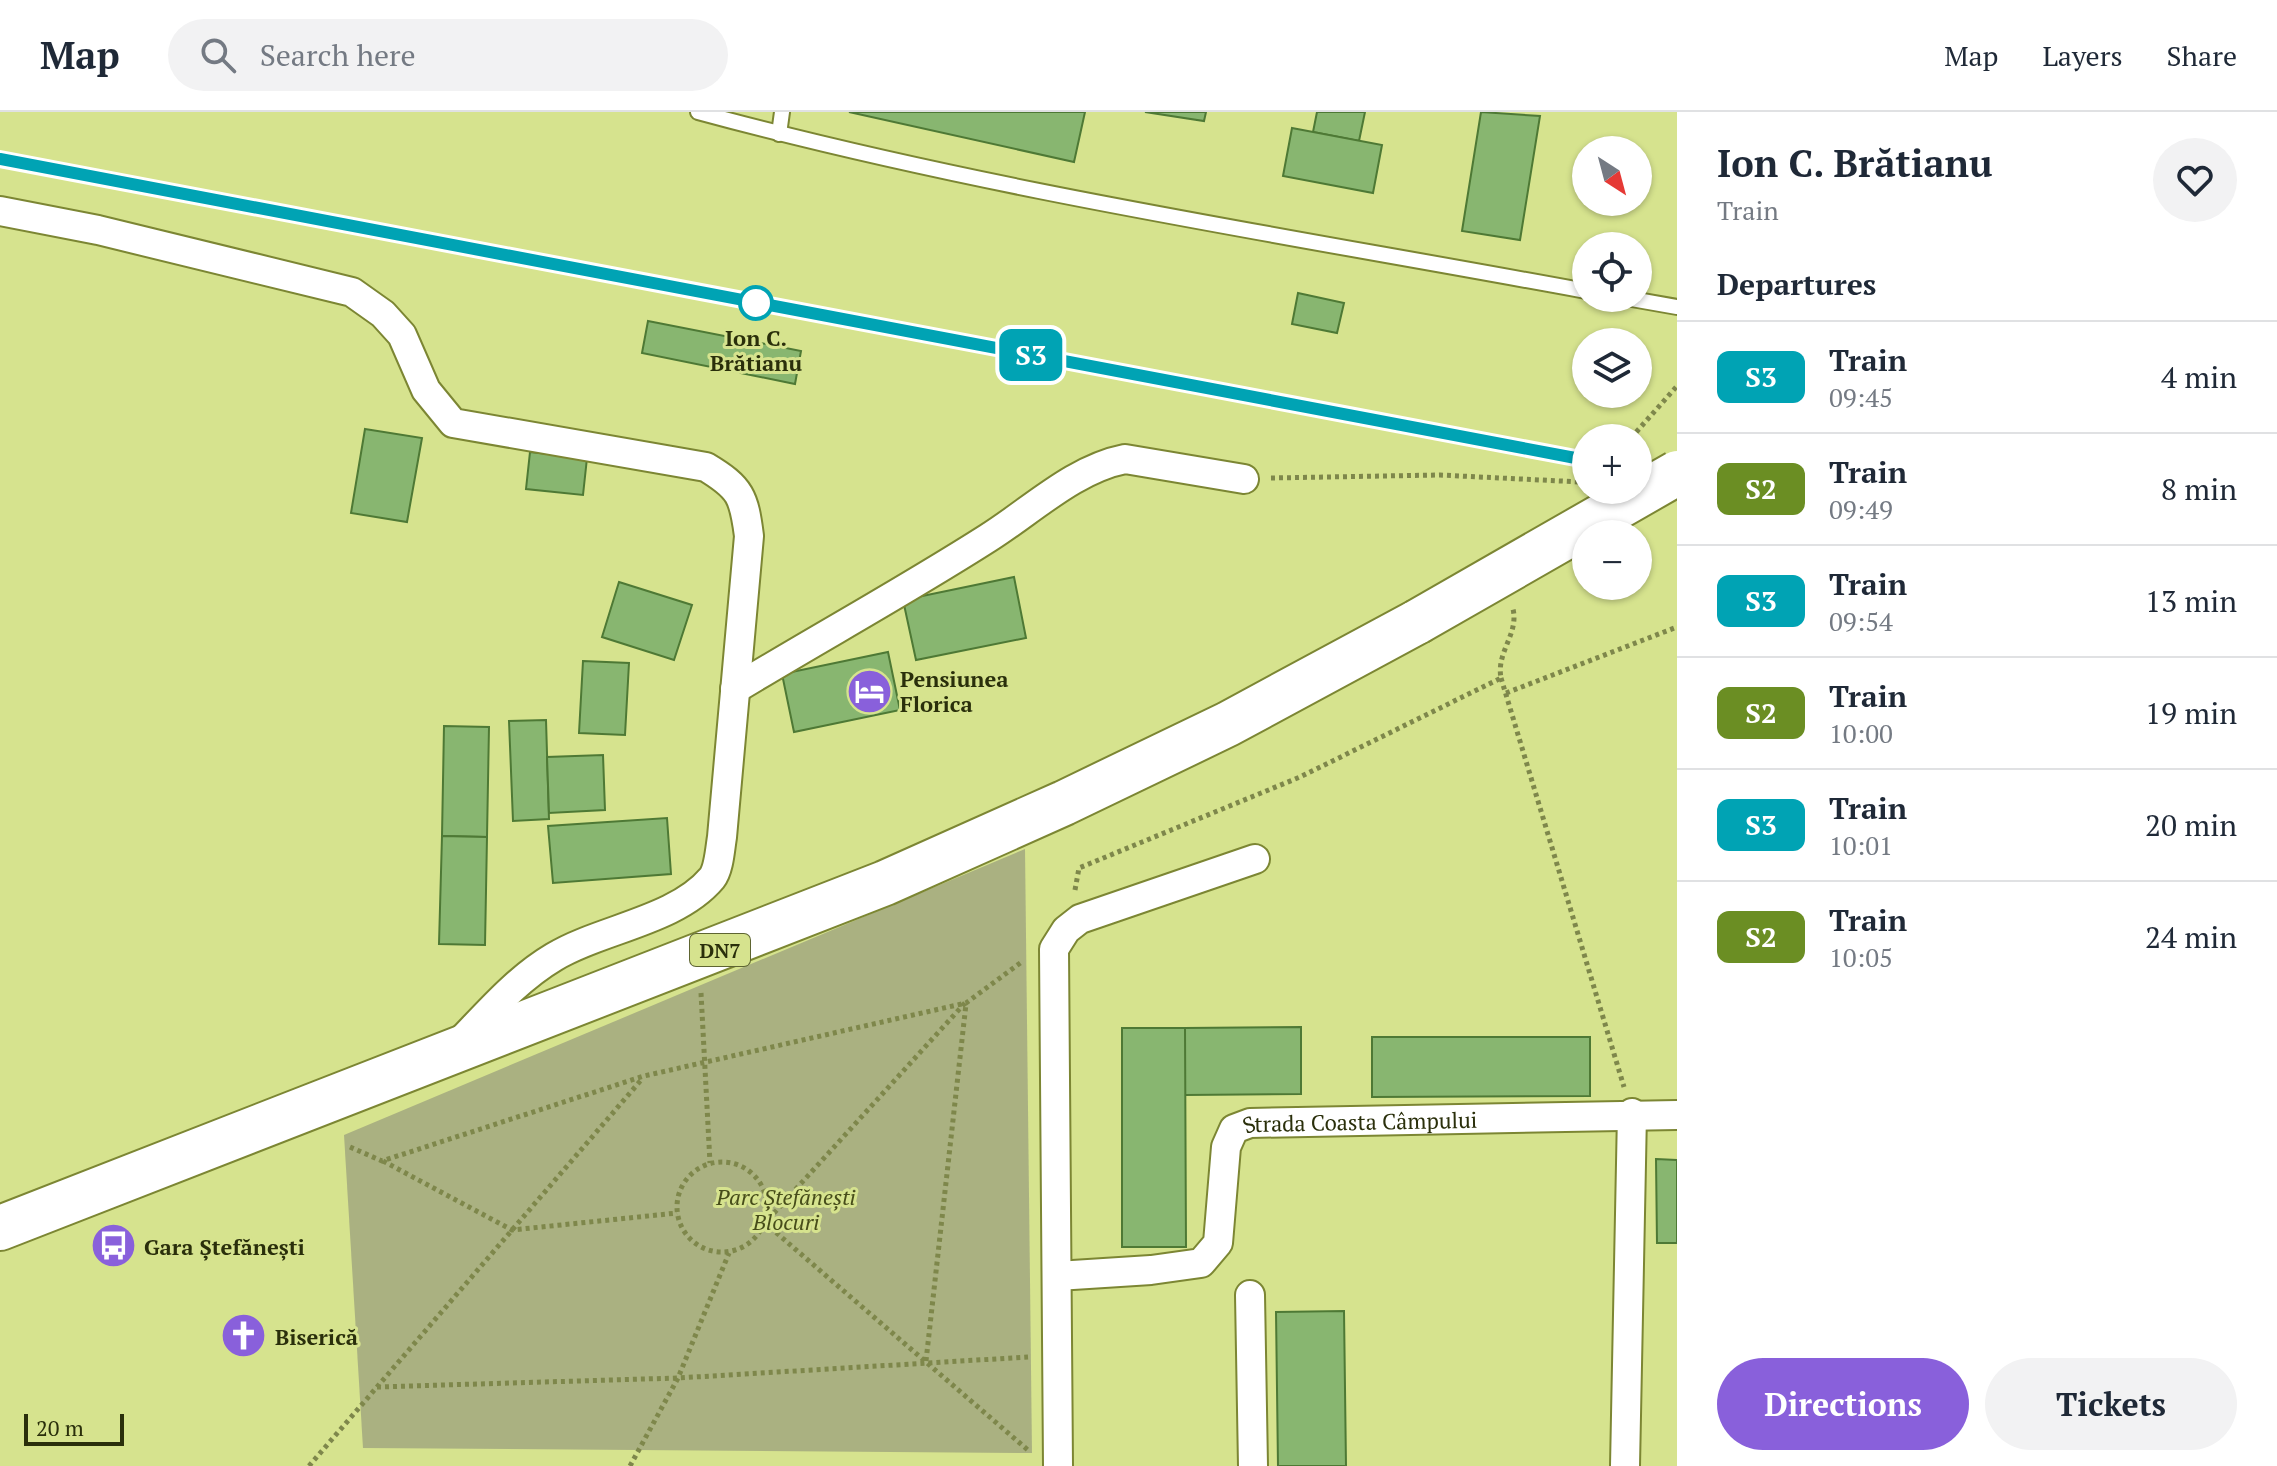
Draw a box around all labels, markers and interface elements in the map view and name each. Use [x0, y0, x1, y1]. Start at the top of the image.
search box [168, 19, 728, 91]
text: Map [40, 30, 120, 80]
icon: search [196, 33, 240, 77]
text: Search here [260, 35, 416, 75]
text: Map [1944, 37, 1998, 74]
text: Layers [2042, 37, 2123, 74]
text: Share [2167, 37, 2237, 74]
north arrow [1572, 136, 1652, 216]
map controls [1572, 136, 1652, 600]
text: Ion C. Brătianu [1717, 138, 1993, 188]
button: heart [2153, 138, 2237, 222]
text: Train [1717, 193, 1779, 227]
button: locate [1572, 232, 1652, 312]
text: Departures [1717, 264, 1876, 304]
marker: Ion C. Brătianu [739, 286, 773, 320]
place label: Ion C. Brătianu [710, 323, 802, 377]
button: layers [1572, 328, 1652, 408]
line badge: S3 [995, 329, 1067, 381]
text: S3 [1015, 336, 1047, 373]
text: Train [1829, 340, 1907, 380]
text: 4 min [2161, 357, 2237, 397]
text: S3 [1745, 358, 1777, 395]
text: 09:45 [1829, 380, 1893, 414]
button: + [1572, 424, 1652, 504]
text: Train [1829, 452, 1907, 492]
text: 8 min [2161, 469, 2237, 509]
text: S2 [1745, 470, 1777, 507]
text: 09:49 [1829, 492, 1893, 526]
button: − [1572, 520, 1652, 600]
text: Train [1829, 564, 1907, 604]
text: 13 min [2145, 581, 2237, 621]
text: S3 [1745, 582, 1777, 619]
text: 09:54 [1829, 604, 1893, 638]
place label: Pensiunea Florica [900, 664, 1009, 718]
hotel icon: Pensiunea Florica [845, 667, 893, 715]
text: Train [1829, 676, 1907, 716]
text: 19 min [2145, 693, 2237, 733]
text: S2 [1745, 694, 1777, 731]
text: 10:00 [1829, 716, 1893, 750]
text: Train [1829, 788, 1907, 828]
text: 20 min [2145, 805, 2237, 845]
text: S3 [1745, 806, 1777, 843]
text: 10:01 [1829, 828, 1893, 862]
text: Train [1829, 900, 1907, 940]
text: 24 min [2145, 917, 2237, 957]
text: S2 [1745, 918, 1777, 955]
road number: DN7 [690, 934, 750, 966]
text: 10:05 [1829, 940, 1893, 974]
street label: Strada Coasta Câmpului [1238, 1104, 1478, 1139]
park label: Parc Ștefănești Blocuri [715, 1182, 856, 1236]
bus stop icon: Gara Ștefănești [89, 1222, 137, 1270]
place label: Gara Ștefănești [144, 1232, 305, 1261]
church icon: Biserică [220, 1312, 268, 1360]
place label: Biserică [275, 1322, 358, 1351]
button: Directions [1717, 1358, 1969, 1450]
button: Tickets [1985, 1358, 2237, 1450]
scale bar [24, 1410, 124, 1446]
text: 20 m [36, 1413, 84, 1442]

